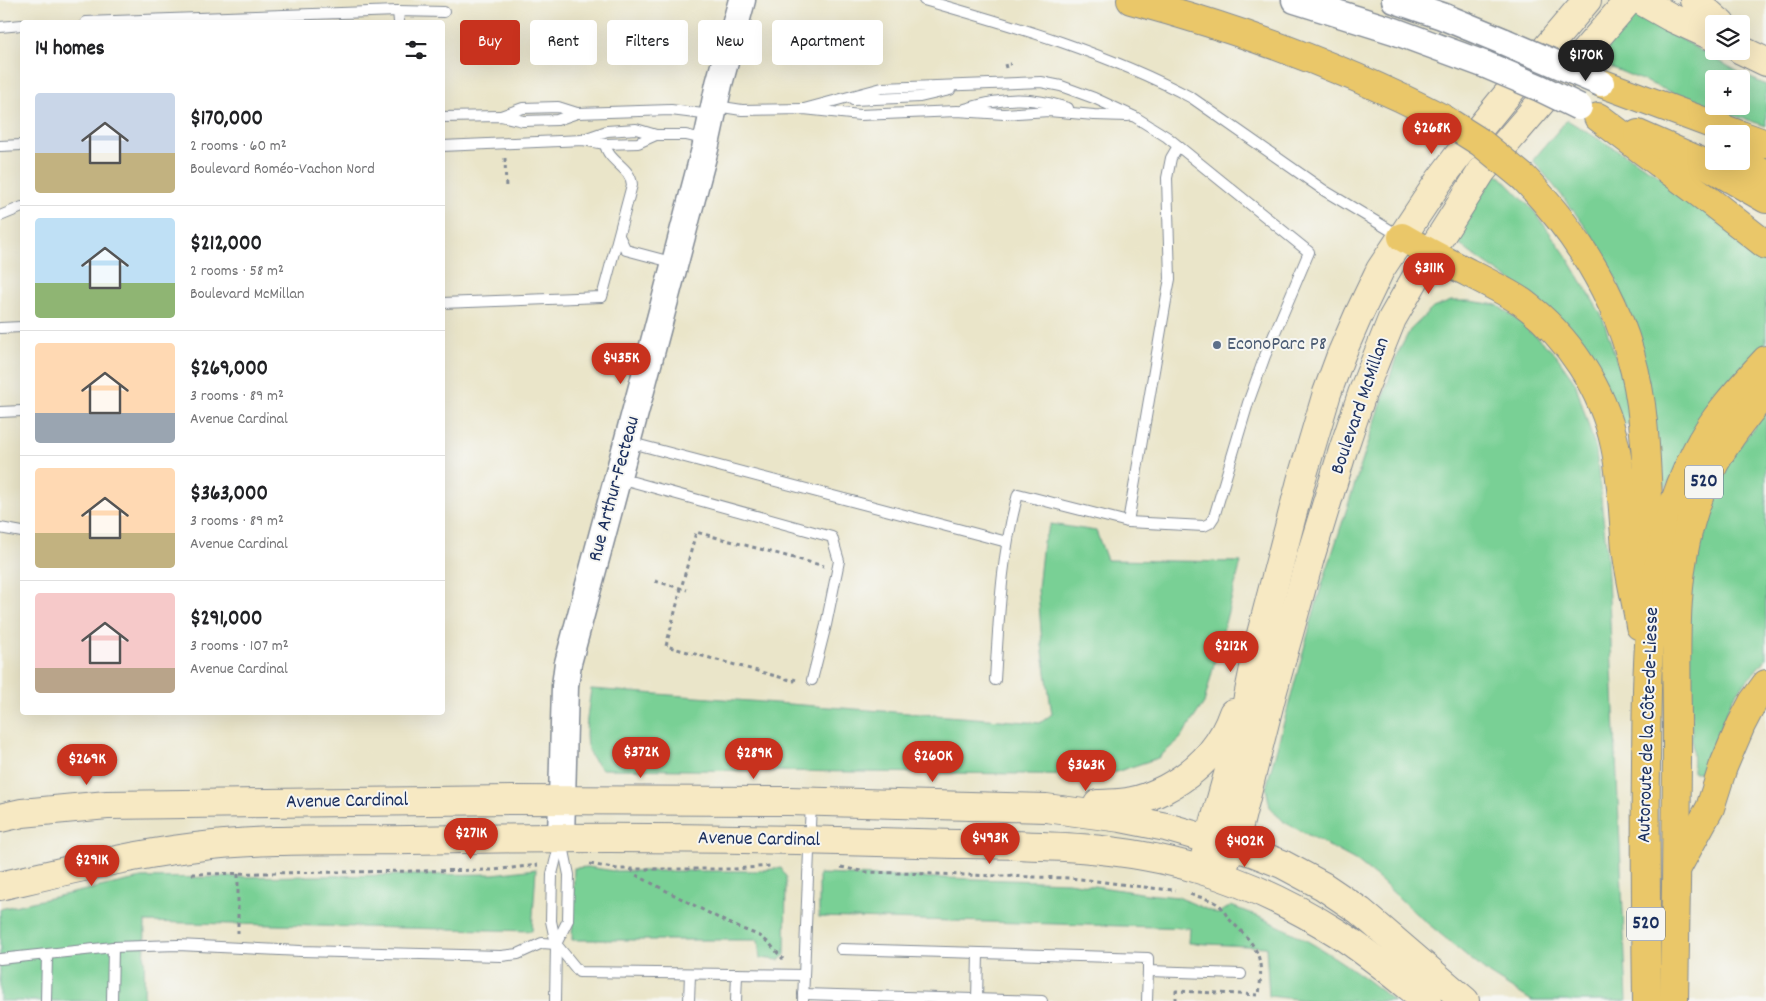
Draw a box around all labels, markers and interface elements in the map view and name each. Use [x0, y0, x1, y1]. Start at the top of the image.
map controls [1705, 15, 1750, 170]
button: layers [1705, 15, 1750, 60]
chip: Buy [460, 20, 520, 65]
chip: Rent [530, 20, 597, 65]
chip: Filters [607, 20, 688, 65]
chip: New [698, 20, 762, 65]
chip: Apartment [772, 20, 883, 65]
text: 14 homes [35, 35, 105, 65]
icon: filters [402, 36, 430, 64]
pin: $170K [1551, 39, 1621, 82]
text: $170K [1569, 44, 1603, 67]
button: + [1705, 70, 1750, 115]
text: $170,000 [190, 105, 263, 135]
pin: $268K [1397, 112, 1467, 155]
icon: home [75, 113, 135, 173]
text: $268K [1414, 117, 1450, 140]
button: − [1705, 125, 1750, 170]
text: 2 rooms · 60 m² [190, 135, 287, 158]
text: Boulevard Roméo-Vachon Nord [190, 158, 375, 181]
text: $212,000 [190, 230, 262, 260]
icon: home [75, 238, 135, 298]
pin: $311K [1394, 252, 1464, 295]
text: $311K [1414, 257, 1444, 280]
text: 2 rooms · 58 m² [190, 260, 284, 283]
text: Boulevard McMillan [190, 283, 304, 306]
place label: EconoParc P8 [1227, 331, 1327, 359]
street label: Boulevard McMillan [1324, 334, 1398, 478]
marker: EconoParc P8 [1211, 339, 1223, 351]
pin: $435K [586, 342, 656, 385]
text: $435K [603, 347, 639, 370]
text: $269,000 [190, 355, 268, 385]
icon: home [75, 363, 135, 423]
text: 3 rooms · 89 m² [190, 385, 284, 408]
text: Avenue Cardinal [190, 408, 288, 431]
street label: Rue Arthur-Fecteau [582, 413, 648, 565]
road number: 520 [1685, 466, 1723, 498]
text: $363,000 [190, 480, 268, 510]
icon: home [75, 488, 135, 548]
text: 3 rooms · 89 m² [190, 510, 284, 533]
text: Avenue Cardinal [190, 533, 288, 556]
text: $291,000 [190, 605, 262, 635]
street label: Autoroute de la Côte-de-Liesse [1631, 606, 1667, 843]
icon: home [75, 613, 135, 673]
pin: $212K [1196, 630, 1266, 673]
text: 3 rooms · 107 m² [190, 635, 289, 658]
text: $212K [1215, 635, 1248, 658]
text: Avenue Cardinal [190, 658, 288, 681]
pin: $372K [606, 736, 676, 779]
pin: $289K [719, 738, 789, 780]
pin: $260K [898, 740, 968, 783]
text: $372K [623, 741, 659, 764]
text: $289K [736, 742, 772, 765]
pin: $269K [52, 744, 122, 786]
text: $260K [913, 745, 953, 768]
text: $269K [68, 748, 106, 771]
pin: $363K [1051, 750, 1121, 792]
text: $363K [1067, 754, 1105, 777]
street label: Avenue Cardinal [286, 787, 409, 817]
pin: $271K [436, 818, 506, 860]
text: $271K [455, 822, 487, 845]
pin: $493K [955, 822, 1025, 865]
street label: Avenue Cardinal [698, 825, 821, 855]
pin: $402K [1210, 826, 1280, 868]
text: $493K [972, 827, 1008, 850]
text: $402K [1226, 830, 1264, 853]
pin: $291K [57, 844, 127, 887]
text: $291K [75, 849, 109, 872]
road number: 520 [1627, 908, 1665, 941]

